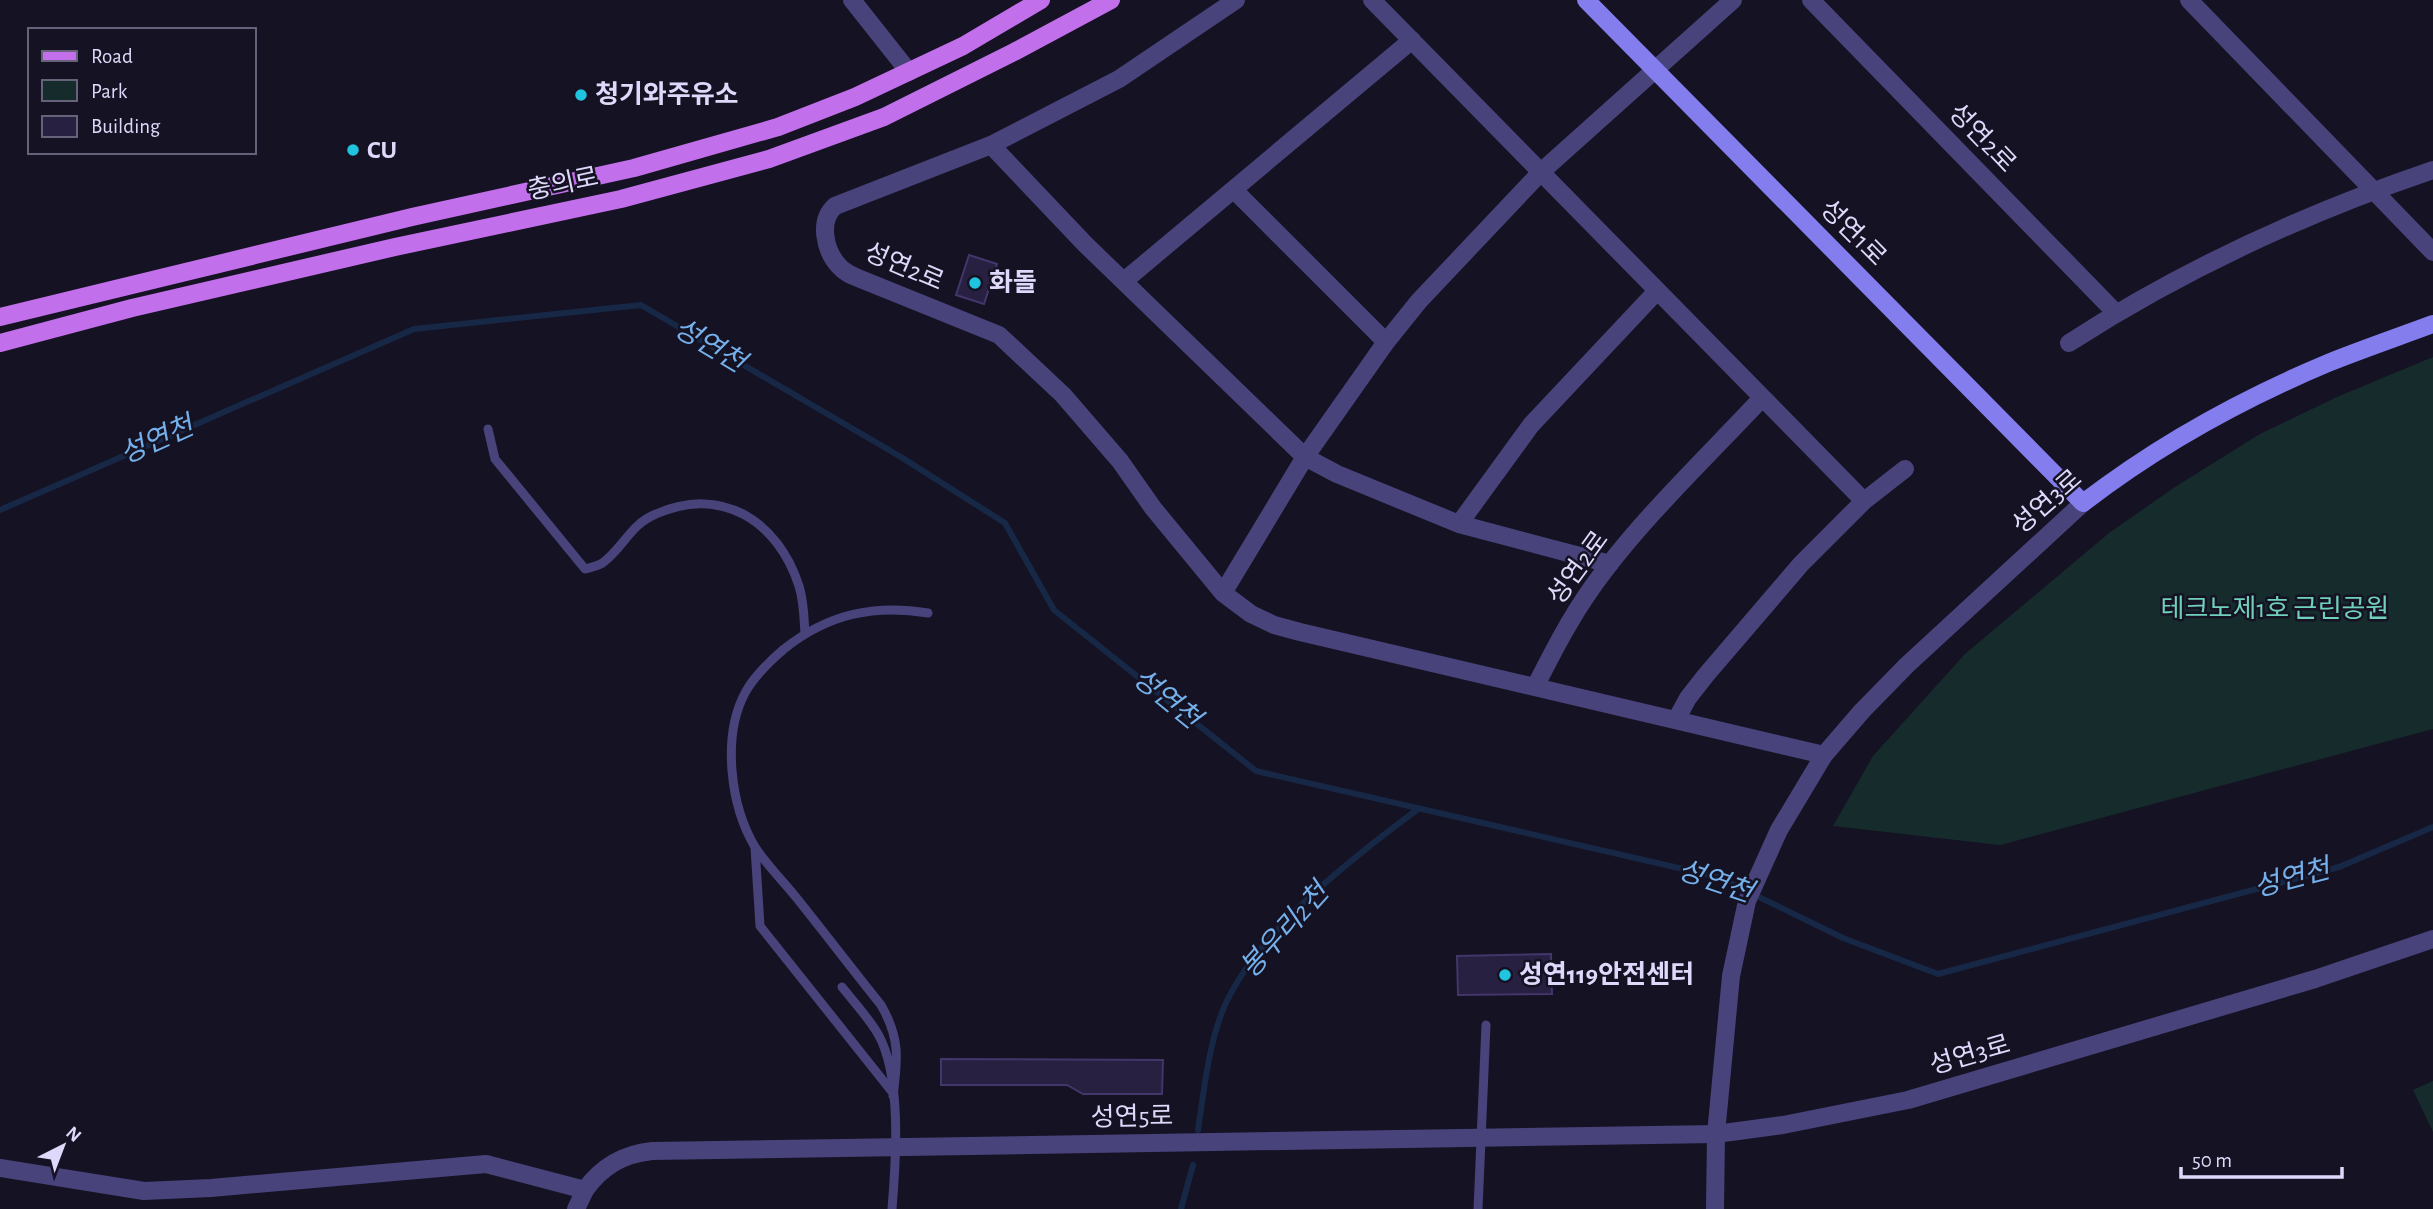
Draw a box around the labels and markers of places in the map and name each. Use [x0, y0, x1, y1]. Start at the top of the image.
place label: 청기와주유소 [595, 80, 739, 108]
marker: 청기와주유소 [573, 87, 589, 103]
place label: CU [367, 137, 397, 163]
marker: CU [345, 142, 361, 158]
place label: 화돌 [989, 269, 1037, 296]
marker: 화돌 [967, 275, 983, 291]
place label: 성연119안전센터 [1519, 961, 1694, 988]
marker: 성연119안전센터 [1497, 967, 1513, 983]

